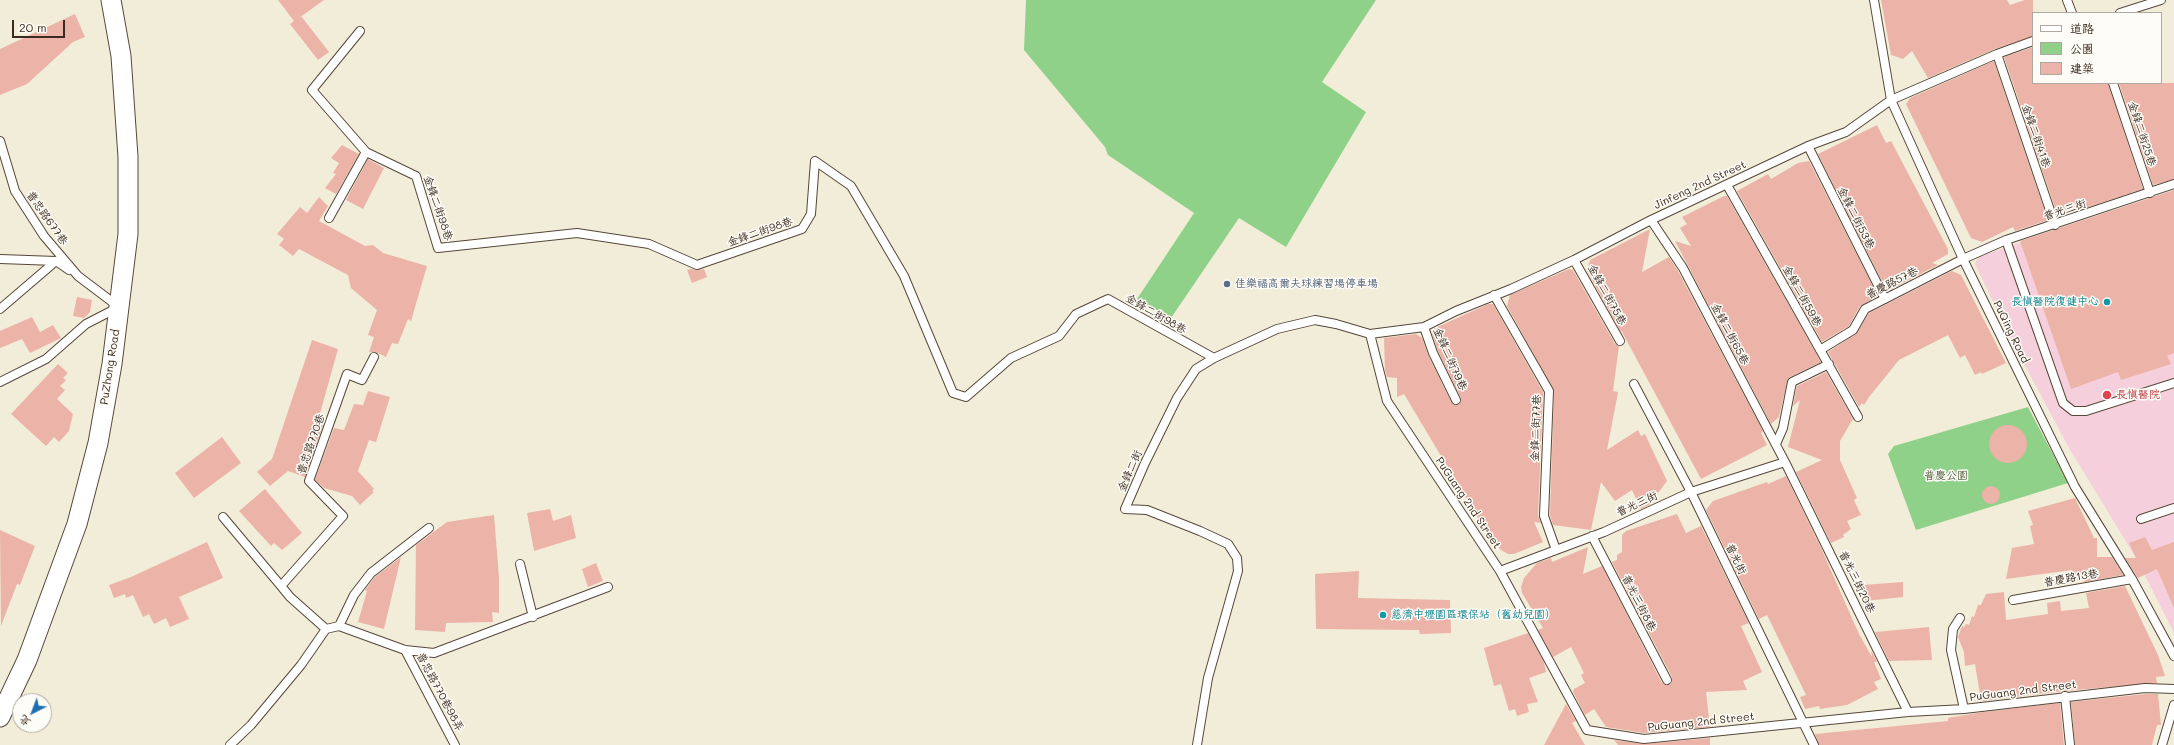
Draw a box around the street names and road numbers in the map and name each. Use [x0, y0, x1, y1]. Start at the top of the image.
street label: 金鋒二街25巷 [2125, 100, 2159, 168]
street label: 金鋒二街41巷 [2019, 102, 2053, 170]
street label: Jinfeng 2nd Street [1652, 158, 1748, 212]
street label: 金鋒二街98巷 [421, 174, 455, 242]
street label: 金鋒二街53巷 [1835, 185, 1877, 251]
street label: 普忠路677巷 [24, 188, 70, 248]
street label: 普光三街 [2042, 197, 2088, 223]
street label: 金鋒二街98巷 [726, 215, 794, 249]
street label: 金鋒二街75巷 [1585, 262, 1629, 328]
street label: 金鋒二街59巷 [1780, 263, 1824, 329]
street label: 普慶路57巷 [1864, 264, 1920, 302]
street label: 金鋒二街98巷 [1123, 291, 1189, 337]
street label: PuQing Road [1990, 299, 2032, 365]
street label: 金鋒二街65巷 [1708, 301, 1752, 367]
street label: 金鋒二街79巷 [1430, 325, 1470, 393]
street label: PuZhong Road [98, 328, 122, 406]
street label: 金鋒二街77巷 [1528, 394, 1544, 462]
street label: 普忠路770巷 [295, 412, 327, 476]
street label: 金鋒二街 [1115, 448, 1145, 494]
street label: PuGuang 2nd Street [1432, 455, 1504, 551]
street label: 普光三街 [1614, 489, 1660, 519]
street label: 普光街 [1723, 541, 1749, 577]
street label: 普光三街20巷 [1836, 549, 1878, 615]
street label: 普慶路13巷 [2043, 567, 2099, 589]
street label: 普光三街8巷 [1619, 573, 1659, 633]
street label: 普忠路770巷98弄 [414, 650, 466, 734]
street label: PuGuang 2nd Street [1969, 678, 2077, 704]
street label: PuGuang 2nd Street [1647, 710, 1755, 734]

